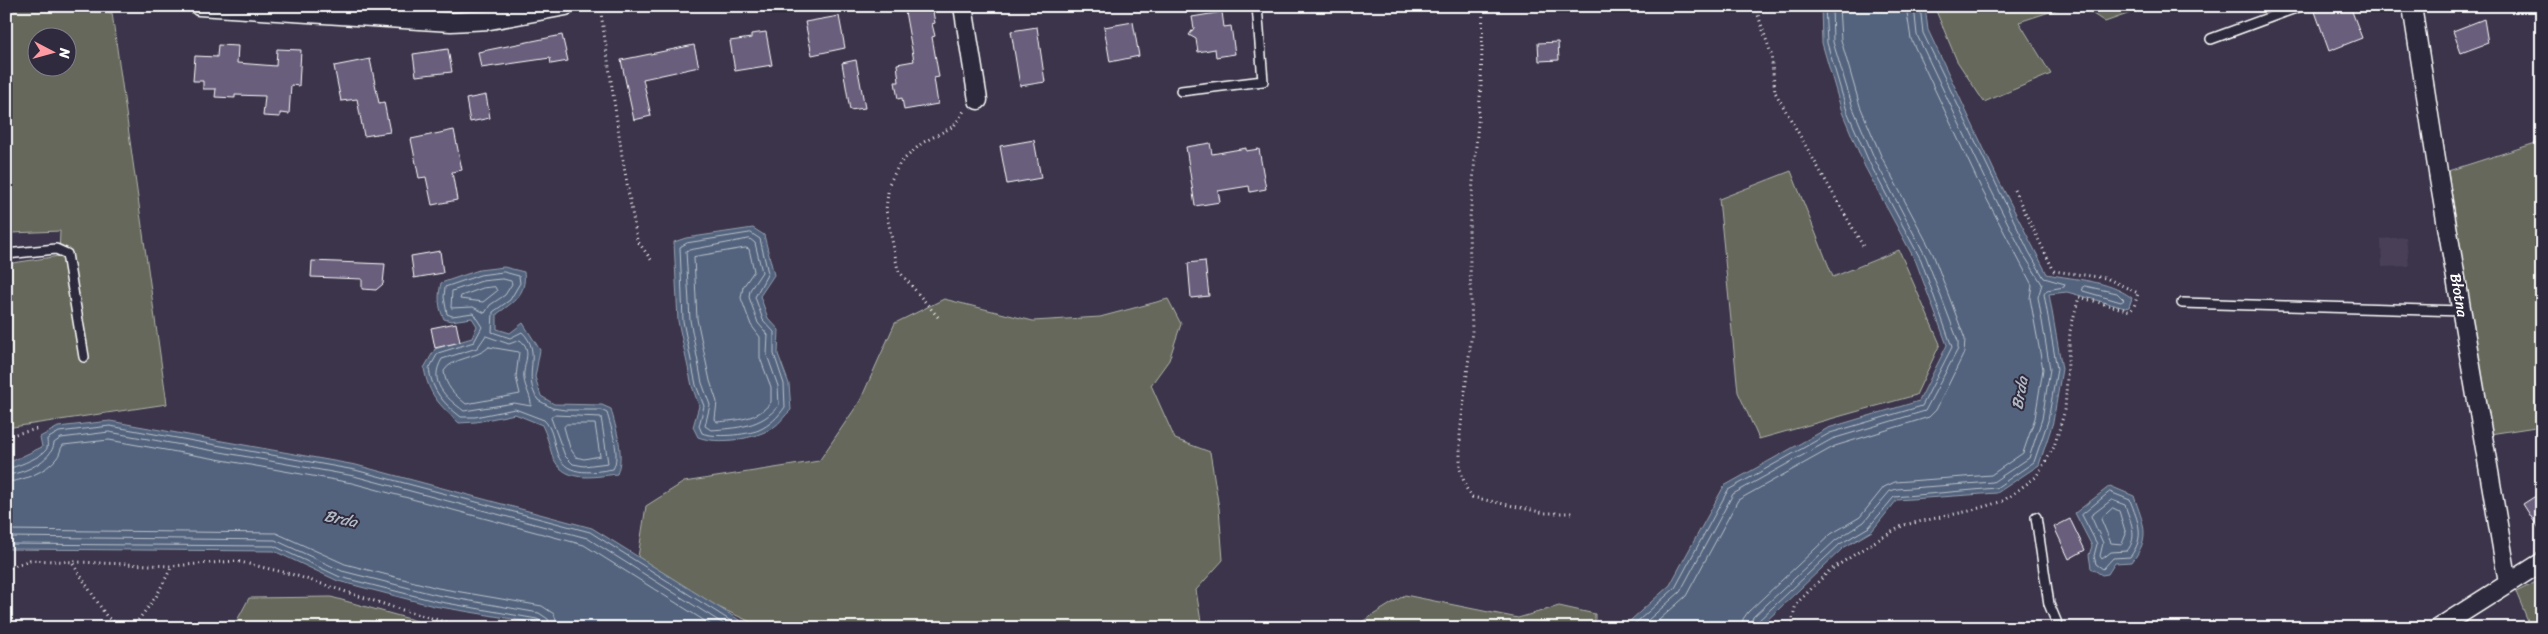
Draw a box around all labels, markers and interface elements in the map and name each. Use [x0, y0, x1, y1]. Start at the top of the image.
north arrow [28, 28, 78, 78]
text: N [51, 46, 77, 60]
street label: Błotna [2442, 271, 2476, 319]
water label: Brda [2002, 372, 2037, 412]
water label: Brda [322, 501, 362, 537]

